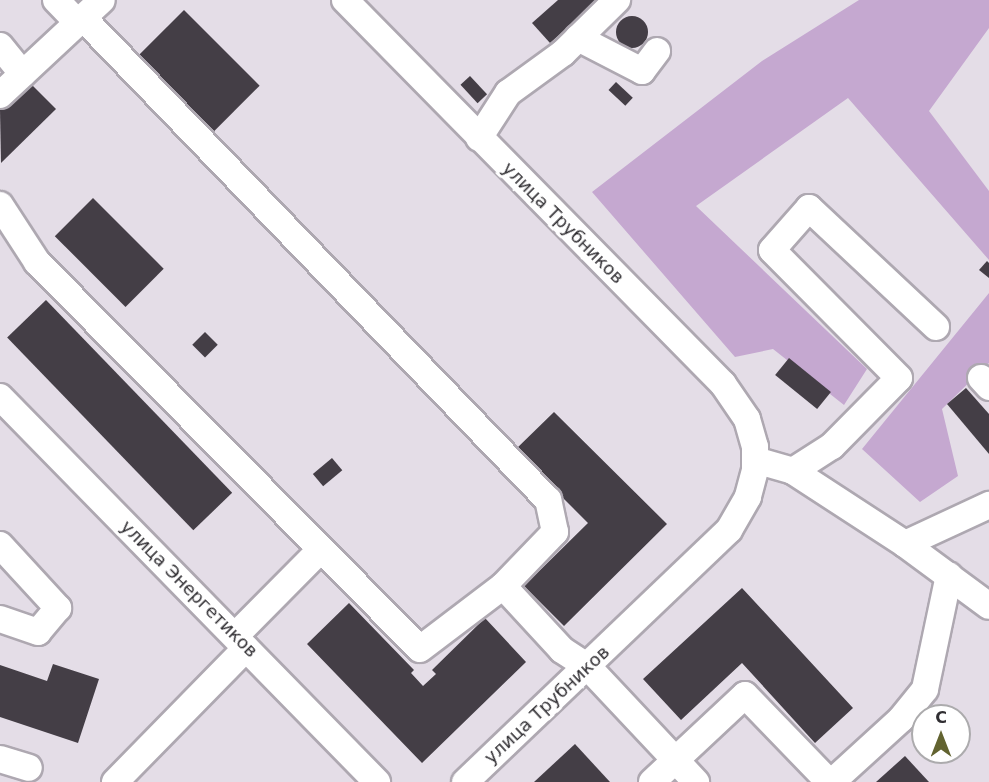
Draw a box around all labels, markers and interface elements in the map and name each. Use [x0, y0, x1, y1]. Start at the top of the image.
street label: улица Трубников [498, 158, 628, 288]
street label: улица Энергетиков [116, 516, 262, 662]
street label: улица Трубников [480, 642, 614, 768]
north arrow [911, 704, 971, 764]
text: С [935, 708, 947, 727]

